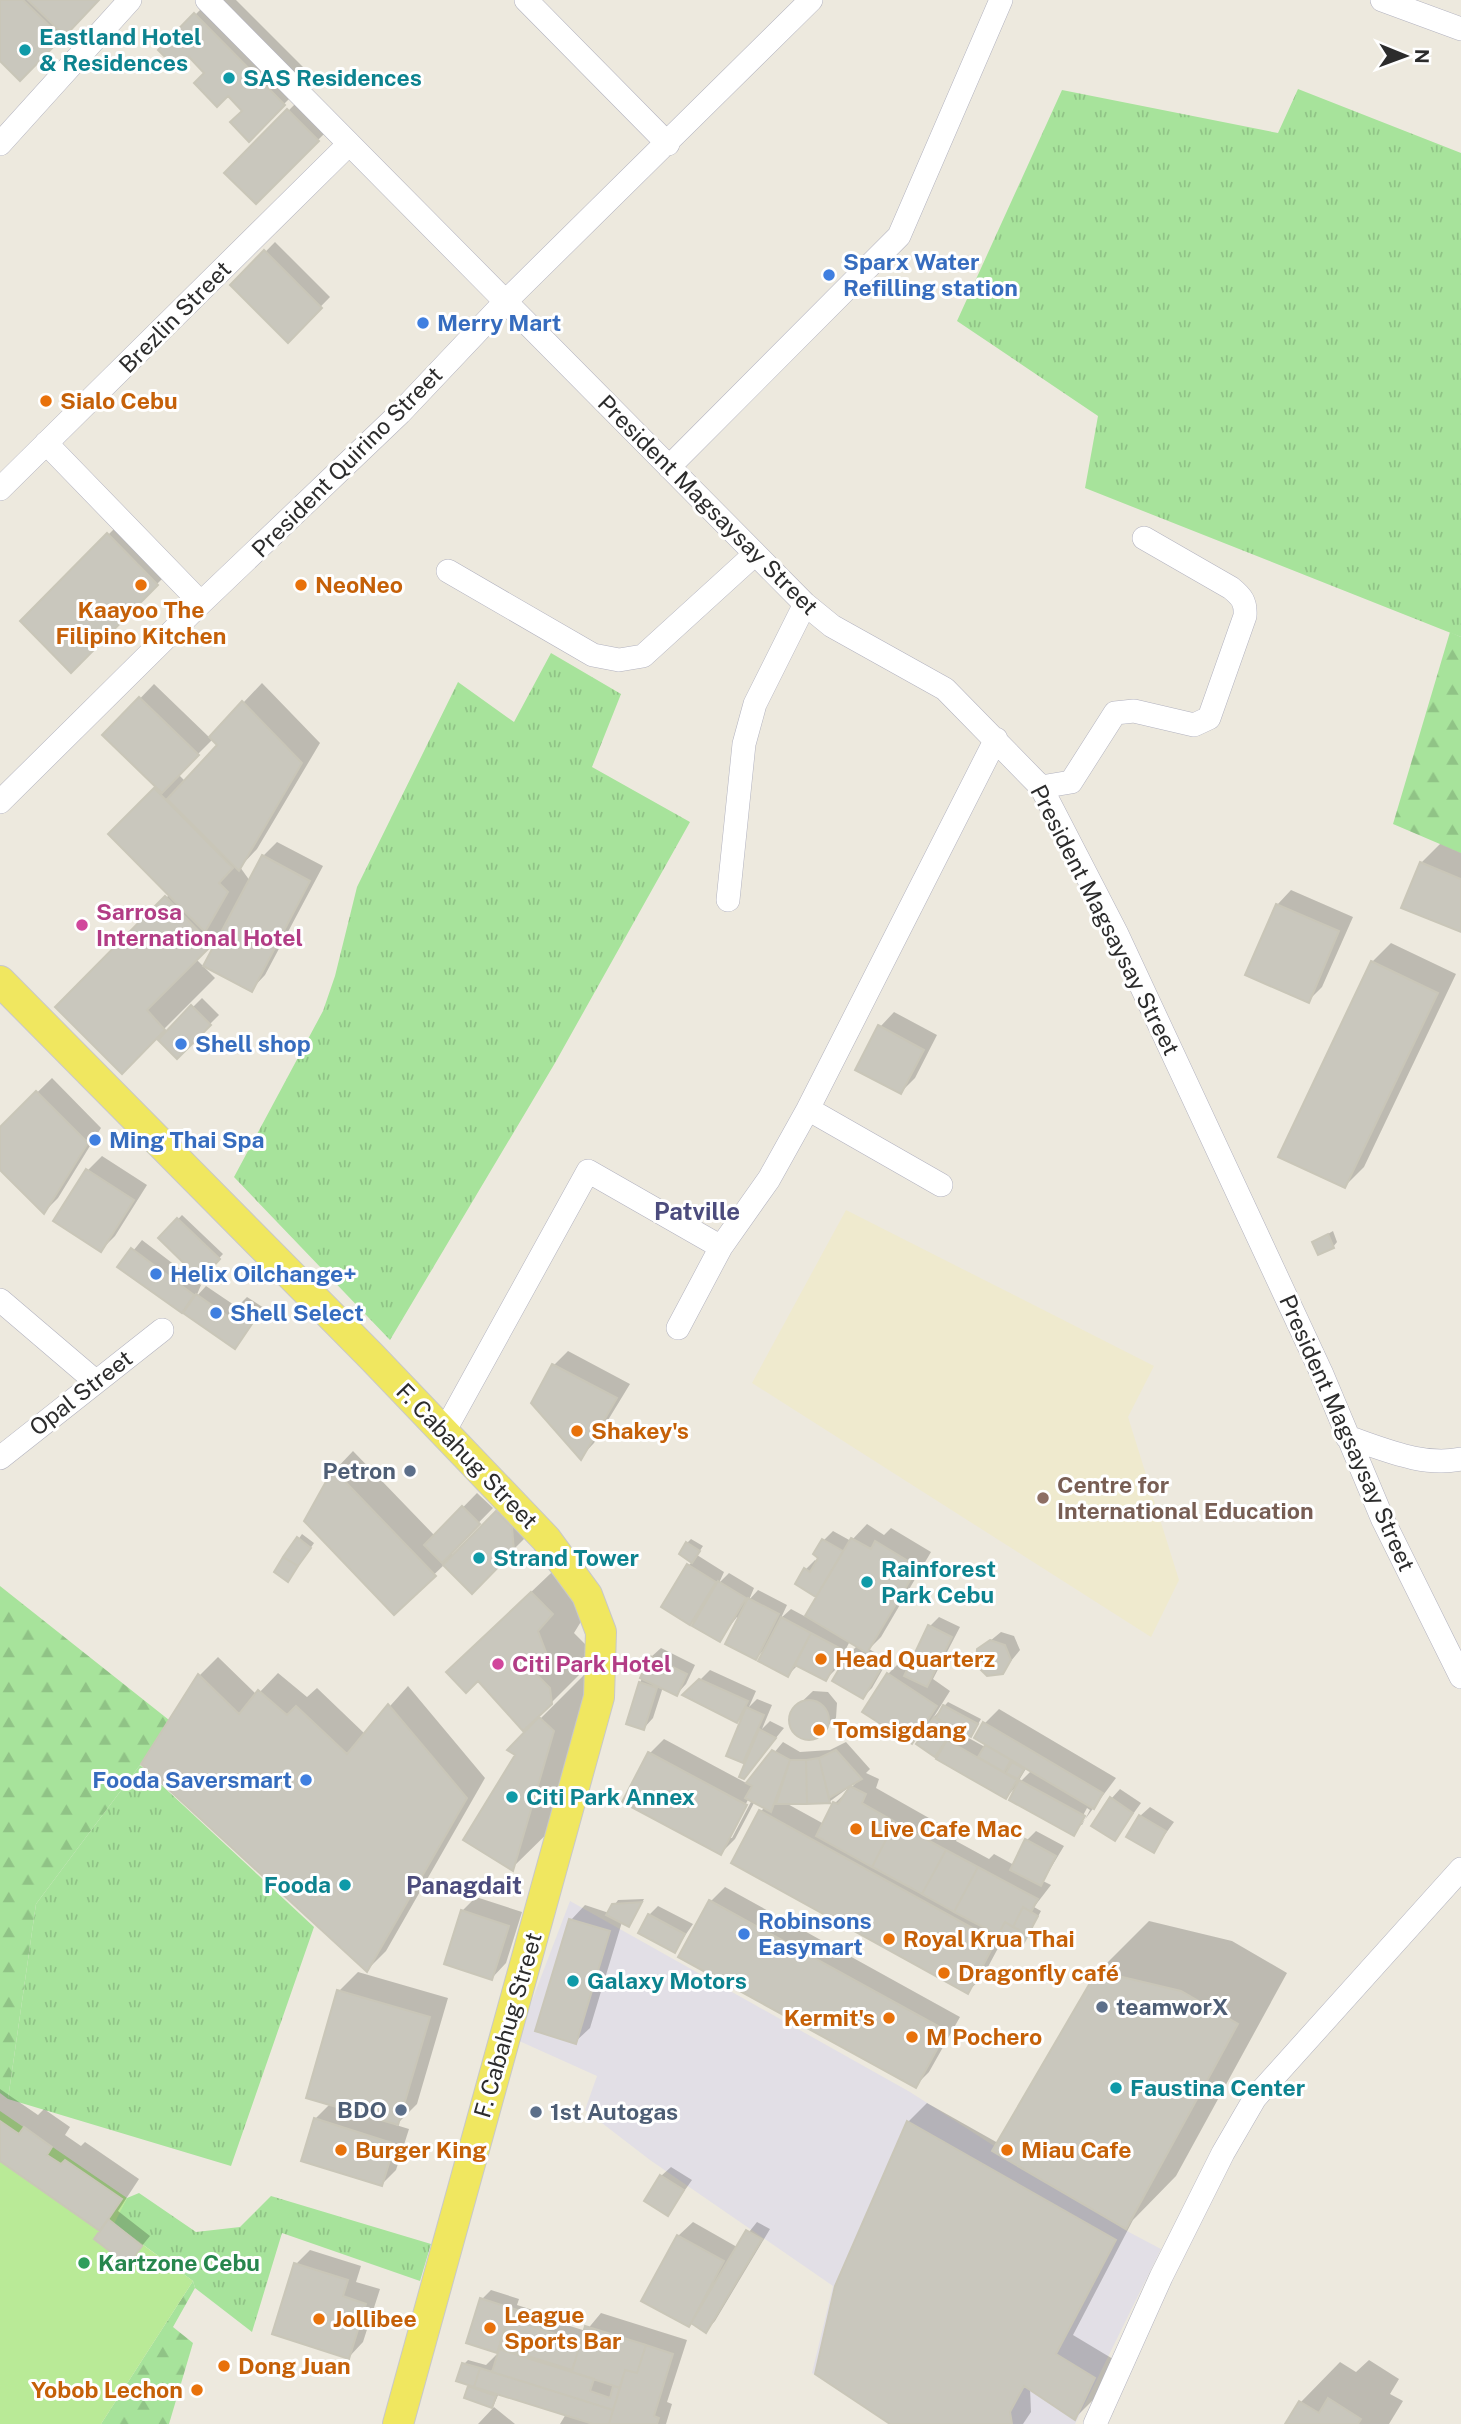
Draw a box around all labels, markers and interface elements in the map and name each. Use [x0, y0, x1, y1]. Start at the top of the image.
north arrow [1370, 21, 1440, 91]
place label: Eastland Hotel & Residences [39, 23, 202, 76]
marker: Eastland Hotel & Residences [17, 42, 33, 58]
text: N [1411, 49, 1433, 64]
place label: SAS Residences [243, 64, 422, 91]
marker: SAS Residences [221, 70, 237, 86]
place label: Sparx Water Refilling station [843, 248, 1018, 301]
street label: Brezlin Street [113, 255, 236, 378]
marker: Sparx Water Refilling station [821, 267, 837, 283]
place label: Merry Mart [437, 309, 561, 336]
marker: Merry Mart [415, 315, 431, 331]
street label: President Quirino Street [246, 361, 447, 562]
place label: Sialo Cebu [60, 387, 178, 414]
street label: President Magsaysay Street [593, 389, 824, 620]
marker: Sialo Cebu [38, 393, 54, 409]
place label: NeoNeo [315, 571, 403, 598]
marker: Kaayoo The Filipino Kitchen [133, 577, 149, 593]
marker: NeoNeo [293, 577, 309, 593]
place label: Kaayoo The Filipino Kitchen [55, 596, 227, 649]
street label: President Magsaysay Street [1025, 780, 1186, 1059]
place label: Sarrosa International Hotel [96, 898, 303, 951]
marker: Sarrosa International Hotel [74, 917, 90, 933]
place label: Shell shop [195, 1030, 311, 1057]
marker: Shell shop [173, 1036, 189, 1052]
place label: Ming Thai Spa [109, 1126, 265, 1153]
marker: Ming Thai Spa [87, 1132, 103, 1148]
district label: Patville [654, 1197, 740, 1225]
place label: Helix Oilchange+ [170, 1260, 357, 1287]
marker: Helix Oilchange+ [148, 1266, 164, 1282]
street label: President Magsaysay Street [1274, 1290, 1421, 1575]
place label: Shell Select [230, 1299, 364, 1326]
marker: Shell Select [208, 1305, 224, 1321]
street label: Opal Street [24, 1344, 137, 1441]
street label: F. Cabahug Street [391, 1377, 544, 1534]
place label: Shakey's [591, 1417, 689, 1444]
marker: Shakey's [569, 1423, 585, 1439]
place label: Petron [323, 1457, 396, 1484]
marker: Petron [402, 1463, 418, 1479]
place label: Centre for International Education [1057, 1471, 1314, 1524]
marker: Centre for International Education [1035, 1490, 1051, 1506]
place label: Strand Tower [493, 1544, 639, 1571]
marker: Strand Tower [471, 1550, 487, 1566]
place label: Rainforest Park Cebu [881, 1555, 996, 1608]
marker: Rainforest Park Cebu [859, 1574, 875, 1590]
place label: Head Quarterz [835, 1645, 995, 1672]
place label: Citi Park Hotel [512, 1650, 672, 1677]
marker: Head Quarterz [813, 1651, 829, 1667]
marker: Citi Park Hotel [490, 1656, 506, 1672]
place label: Tomsigdang [833, 1716, 967, 1743]
marker: Tomsigdang [811, 1722, 827, 1738]
place label: Fooda Saversmart [92, 1766, 292, 1793]
marker: Fooda Saversmart [298, 1772, 314, 1788]
place label: Citi Park Annex [526, 1783, 696, 1810]
marker: Citi Park Annex [504, 1789, 520, 1805]
place label: Live Cafe Mac [870, 1815, 1023, 1842]
marker: Live Cafe Mac [848, 1821, 864, 1837]
place label: Fooda [264, 1871, 331, 1898]
district label: Panagdait [406, 1871, 522, 1899]
marker: Fooda [337, 1877, 353, 1893]
place label: Robinsons Easymart [758, 1907, 872, 1960]
place label: Royal Krua Thai [903, 1925, 1075, 1952]
marker: Robinsons Easymart [736, 1926, 752, 1942]
street label: F. Cabahug Street [468, 1929, 547, 2121]
marker: Royal Krua Thai [881, 1931, 897, 1947]
place label: Dragonfly café [958, 1959, 1119, 1986]
marker: Dragonfly café [936, 1965, 952, 1981]
place label: Galaxy Motors [587, 1967, 747, 1994]
marker: Galaxy Motors [565, 1973, 581, 1989]
place label: teamworX [1116, 1993, 1229, 2020]
marker: teamworX [1094, 1999, 1110, 2015]
place label: Kermit's [784, 2004, 875, 2031]
marker: Kermit's [881, 2010, 897, 2026]
place label: M Pochero [926, 2023, 1042, 2050]
marker: M Pochero [904, 2029, 920, 2045]
place label: Faustina Center [1130, 2074, 1305, 2101]
marker: Faustina Center [1108, 2080, 1124, 2096]
place label: BDO [337, 2096, 387, 2123]
place label: 1st Autogas [550, 2098, 678, 2125]
marker: BDO [393, 2102, 409, 2118]
marker: 1st Autogas [528, 2104, 544, 2120]
place label: Burger King [355, 2136, 487, 2163]
place label: Miau Cafe [1021, 2136, 1132, 2163]
marker: Burger King [333, 2142, 349, 2158]
marker: Miau Cafe [999, 2142, 1015, 2158]
place label: Kartzone Cebu [98, 2249, 260, 2276]
marker: Kartzone Cebu [76, 2255, 92, 2271]
place label: League Sports Bar [504, 2301, 621, 2354]
place label: Jollibee [333, 2305, 417, 2332]
marker: Jollibee [311, 2311, 327, 2327]
marker: League Sports Bar [482, 2320, 498, 2336]
place label: Dong Juan [238, 2352, 351, 2379]
marker: Dong Juan [216, 2358, 232, 2374]
place label: Yobob Lechon [31, 2376, 183, 2403]
marker: Yobob Lechon [189, 2382, 205, 2398]

